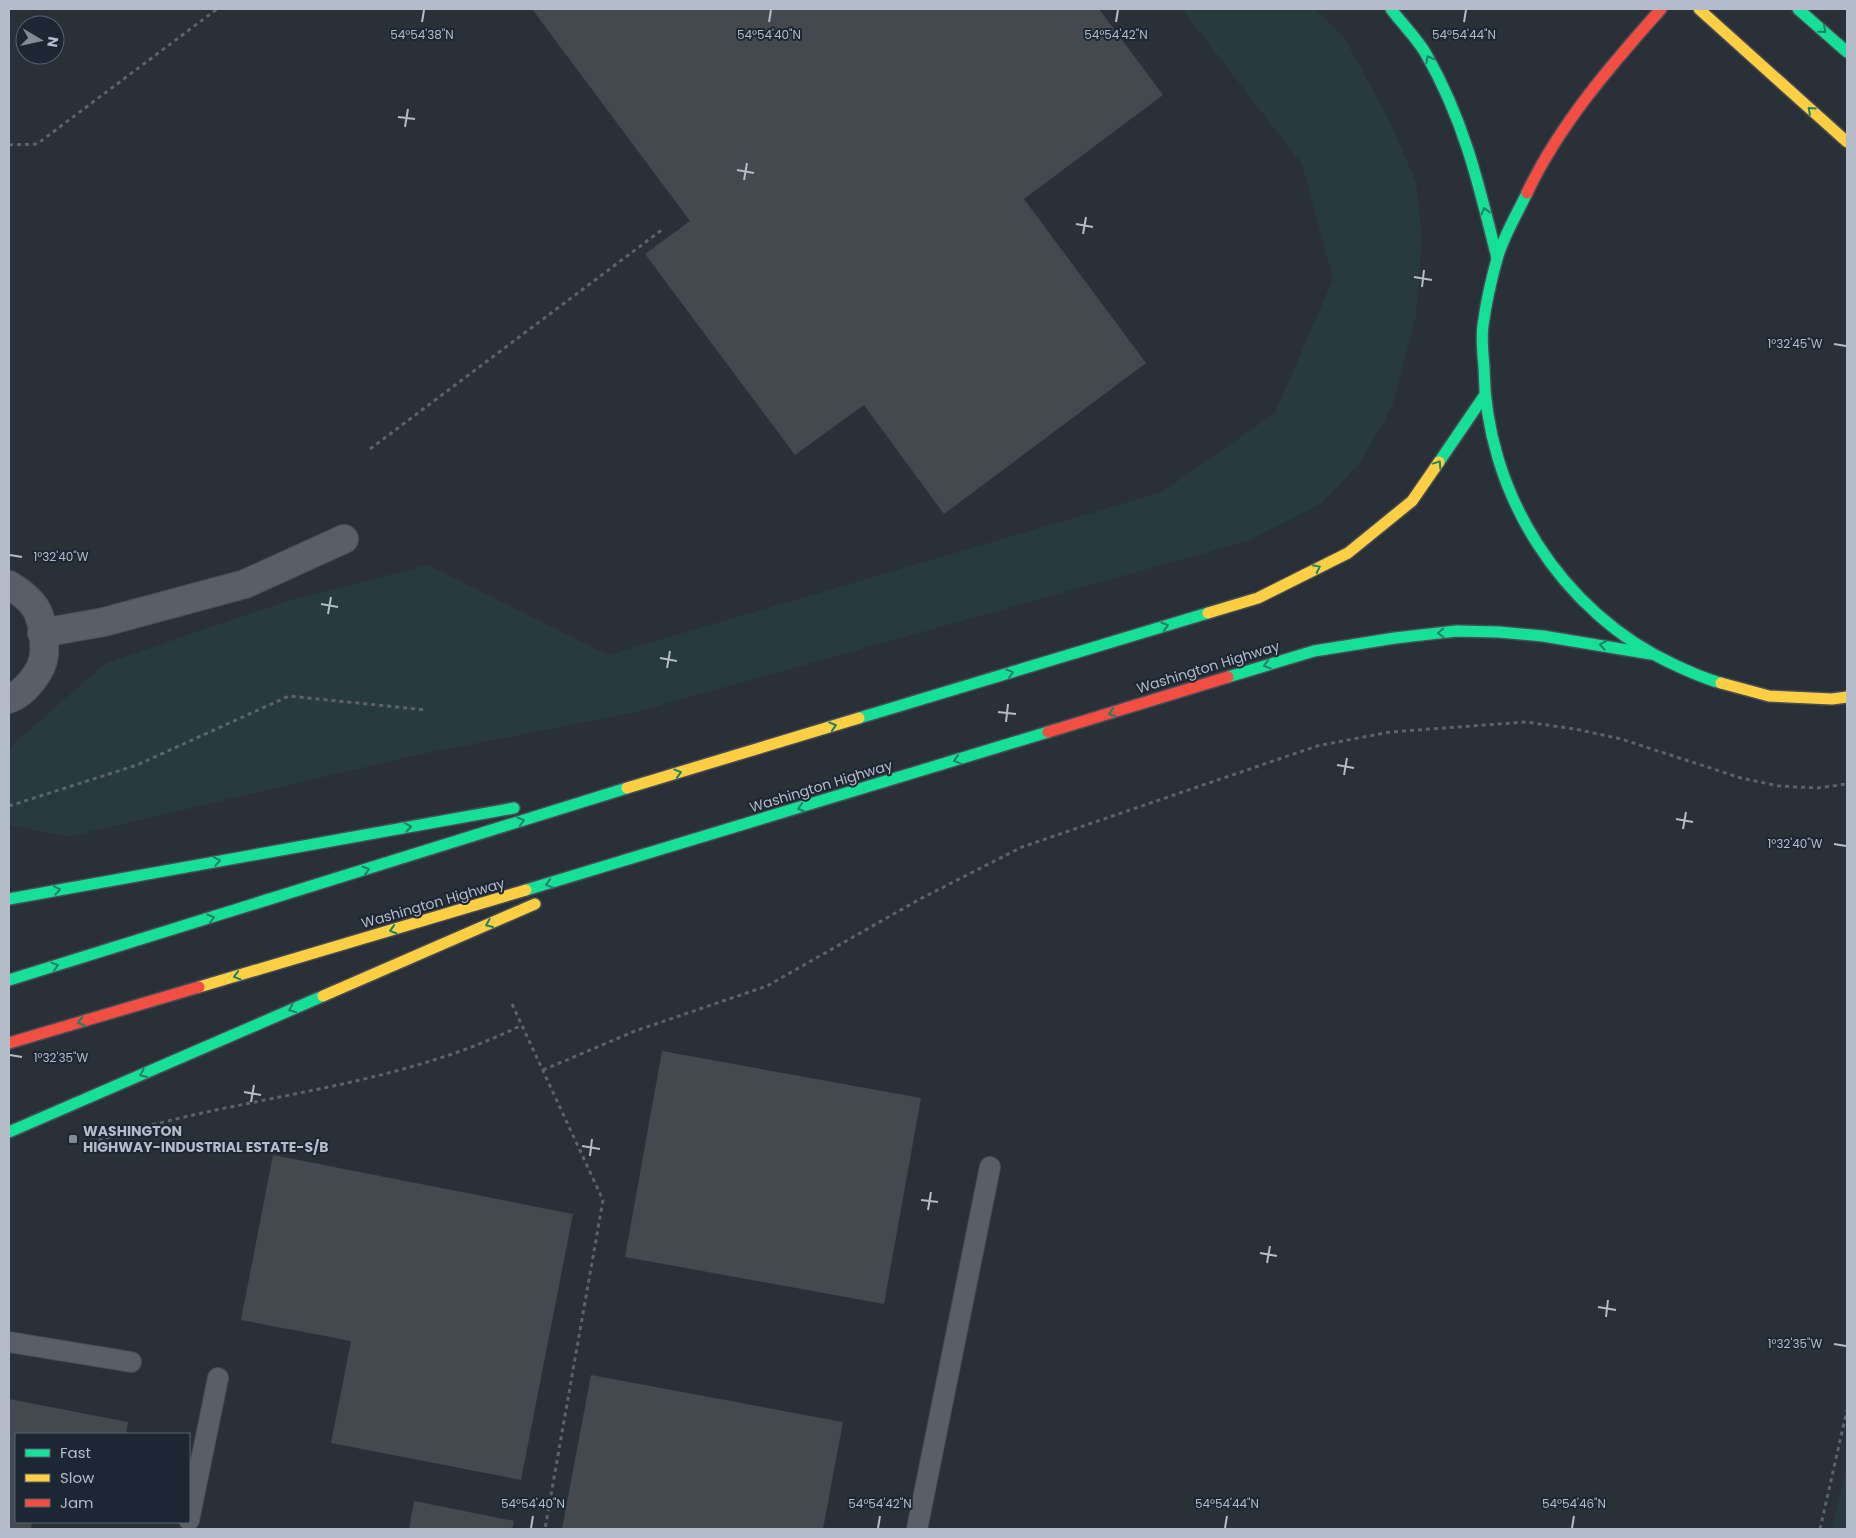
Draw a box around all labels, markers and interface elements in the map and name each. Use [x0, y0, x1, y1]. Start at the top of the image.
north arrow [15, 15, 65, 65]
one-way arrow [1817, 25, 1826, 34]
text: 54°54'38"N [390, 26, 454, 43]
text: 54°54'40"N [737, 26, 801, 43]
text: 54°54'42"N [1084, 26, 1148, 43]
text: 54°54'44"N [1432, 26, 1496, 43]
text: N [42, 35, 64, 49]
one-way arrow [1425, 56, 1435, 65]
one-way arrow [1807, 107, 1816, 116]
one-way arrow [1480, 207, 1491, 216]
text: 1°32'45"W [1768, 335, 1823, 352]
one-way arrow [1431, 460, 1441, 469]
text: 1°32'40"W [34, 548, 89, 565]
one-way arrow [1312, 564, 1321, 575]
one-way arrow [1161, 621, 1169, 631]
one-way arrow [1437, 628, 1445, 639]
street label: Washington Highway [1134, 636, 1282, 698]
one-way arrow [1599, 641, 1607, 651]
one-way arrow [1264, 659, 1272, 669]
one-way arrow [1005, 668, 1013, 678]
one-way arrow [1108, 707, 1117, 717]
one-way arrow [829, 722, 837, 732]
street label: Washington Highway [747, 755, 895, 817]
one-way arrow [953, 755, 961, 765]
one-way arrow [673, 769, 681, 779]
one-way arrow [798, 802, 806, 812]
one-way arrow [516, 817, 525, 827]
one-way arrow [403, 823, 412, 833]
text: 1°32'40"W [1768, 835, 1823, 852]
one-way arrow [212, 857, 221, 867]
one-way arrow [361, 865, 369, 875]
street label: Washington Highway [359, 873, 507, 933]
one-way arrow [545, 879, 553, 889]
one-way arrow [52, 886, 61, 896]
one-way arrow [206, 913, 214, 923]
one-way arrow [485, 917, 494, 928]
one-way arrow [389, 925, 398, 935]
one-way arrow [51, 961, 59, 971]
one-way arrow [233, 971, 242, 981]
one-way arrow [288, 1003, 297, 1014]
one-way arrow [78, 1017, 86, 1027]
text: 1°32'35"W [34, 1049, 89, 1066]
one-way arrow [139, 1067, 148, 1078]
place label: WASHINGTON HIGHWAY-INDUSTRIAL ESTATE-S/B [83, 1121, 329, 1157]
marker: WASHINGTON HIGHWAY-INDUSTRIAL ESTATE-S/B [67, 1133, 79, 1145]
text: 1°32'35"W [1768, 1335, 1823, 1352]
legend [15, 1433, 190, 1523]
text: Fast [60, 1442, 91, 1463]
text: Slow [60, 1467, 95, 1488]
text: Jam [60, 1492, 94, 1513]
text: 54°54'40"N [501, 1495, 565, 1512]
text: 54°54'42"N [848, 1495, 912, 1512]
text: 54°54'44"N [1195, 1495, 1259, 1512]
text: 54°54'46"N [1542, 1495, 1606, 1512]

